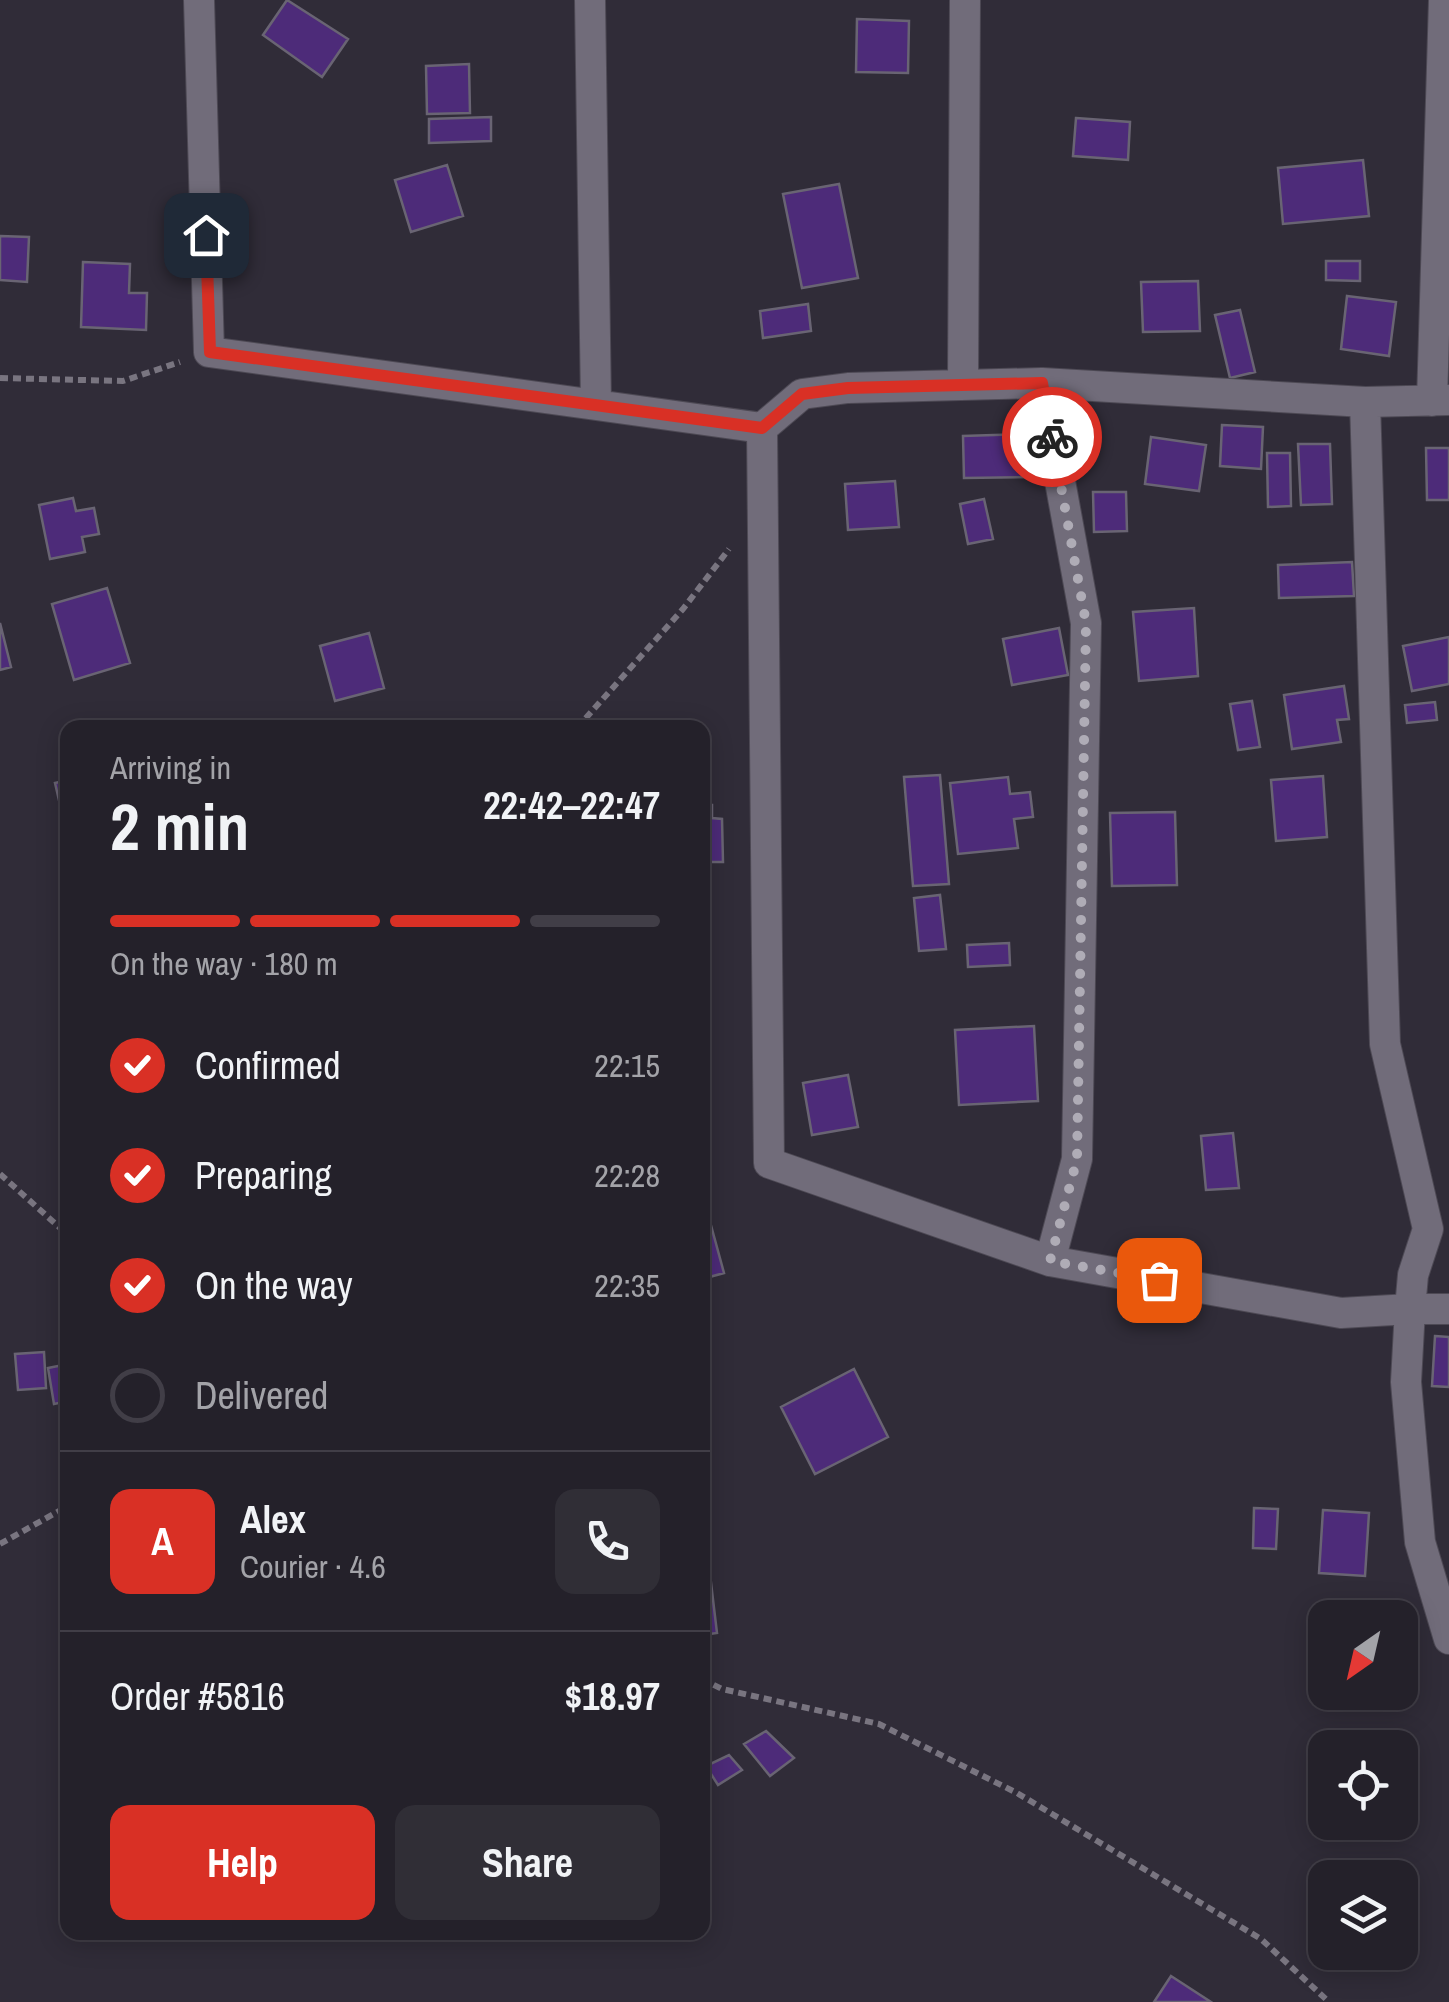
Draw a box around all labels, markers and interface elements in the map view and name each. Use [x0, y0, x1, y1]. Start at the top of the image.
pin [164, 193, 249, 278]
icon: home [179, 208, 234, 263]
courier [1002, 387, 1102, 487]
icon: bike [1025, 410, 1080, 465]
text: Arriving in [110, 746, 231, 789]
text: 22:42–22:47 [483, 780, 660, 831]
text: 2 min [110, 783, 249, 870]
text: On the way · 180 m [110, 942, 338, 985]
icon: check [110, 1038, 165, 1093]
text: Confirmed [195, 1040, 340, 1091]
text: 22:15 [594, 1044, 660, 1087]
icon: check [110, 1148, 165, 1203]
text: Preparing [195, 1150, 332, 1201]
text: 22:28 [594, 1154, 660, 1197]
pin [1117, 1238, 1202, 1323]
icon: bag [1132, 1253, 1187, 1308]
icon: check [110, 1258, 165, 1313]
text: On the way [195, 1260, 353, 1311]
text: 22:35 [594, 1264, 660, 1307]
text: Delivered [195, 1370, 328, 1421]
button: phone [555, 1489, 660, 1594]
text: Alex [240, 1494, 306, 1545]
text: A [151, 1516, 174, 1567]
text: Courier · 4.6 [240, 1545, 386, 1588]
north arrow [1308, 1600, 1418, 1710]
map controls [1308, 1600, 1418, 1970]
text: Order #5816 [110, 1671, 285, 1722]
text: $18.97 [565, 1671, 660, 1722]
button: locate [1308, 1730, 1418, 1840]
button: Help [110, 1805, 375, 1920]
button: Share [395, 1805, 660, 1920]
button: layers [1308, 1860, 1418, 1970]

